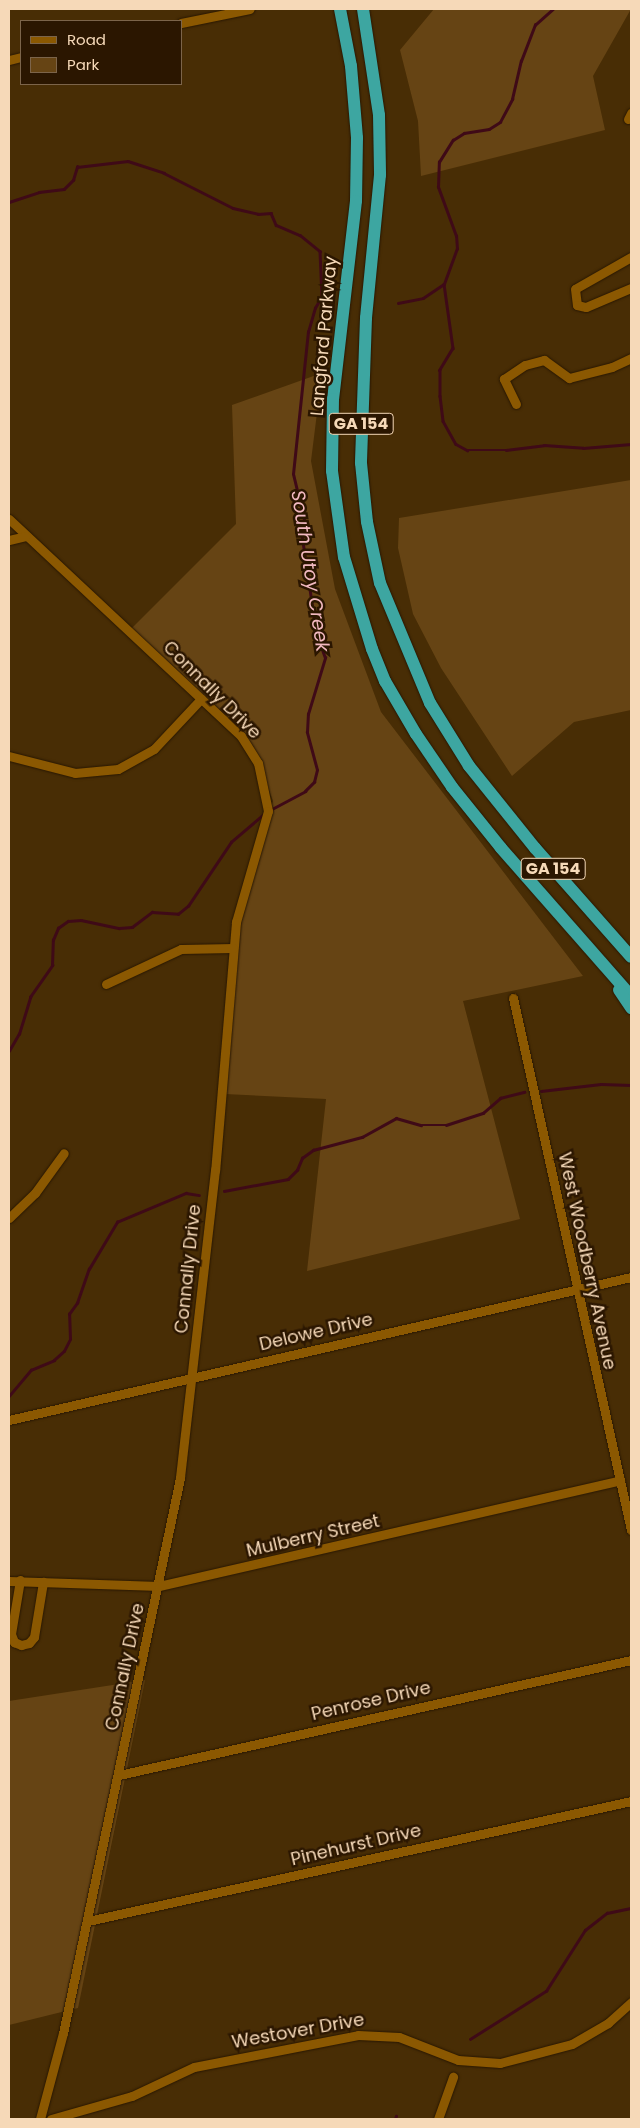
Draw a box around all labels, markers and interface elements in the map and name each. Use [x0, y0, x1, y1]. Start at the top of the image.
legend [20, 20, 182, 85]
text: Road [67, 29, 106, 50]
text: Park [67, 54, 99, 75]
street label: Langford Parkway [306, 255, 342, 417]
road number: GA 154 [328, 410, 394, 438]
water label: South Utoy Creek [286, 488, 334, 654]
street label: Connally Drive [159, 637, 265, 743]
road number: GA 154 [520, 856, 586, 882]
street label: West Woodberry Avenue [553, 1150, 621, 1372]
street label: Connally Drive [170, 1203, 206, 1335]
street label: Delowe Drive [257, 1308, 375, 1356]
street label: Mulberry Street [244, 1510, 382, 1562]
street label: Connally Drive [101, 1601, 149, 1733]
street label: Penrose Drive [309, 1677, 433, 1725]
street label: Pinehurst Drive [289, 1819, 423, 1871]
street label: Westover Drive [230, 2009, 366, 2053]

